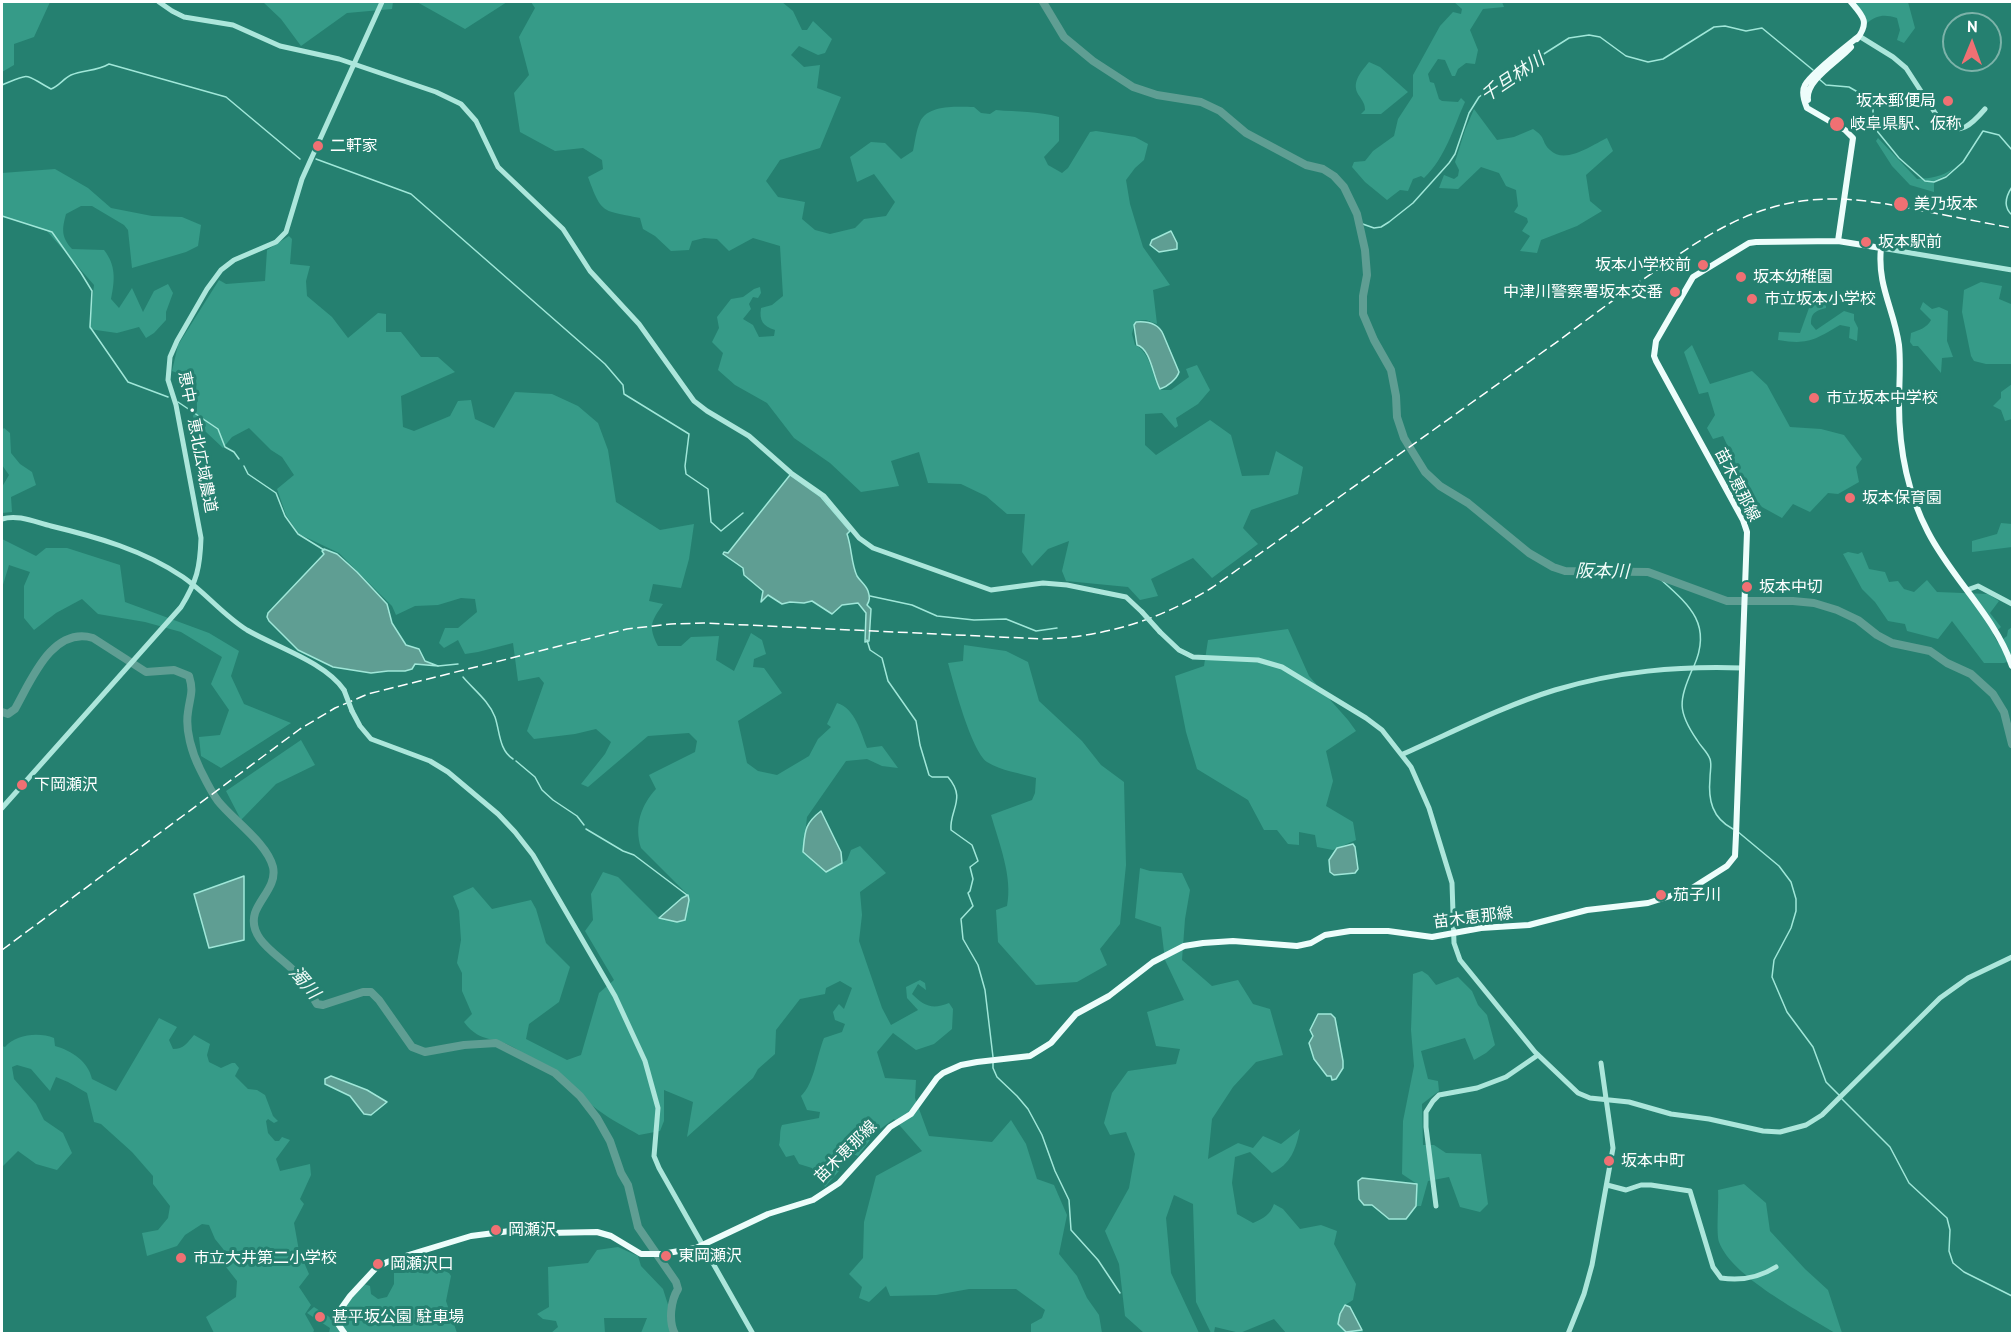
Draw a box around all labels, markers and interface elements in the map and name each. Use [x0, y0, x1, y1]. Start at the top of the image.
north arrow [1942, 12, 2002, 72]
text: N [1967, 16, 1978, 36]
water label: 千旦林川 [1477, 49, 1549, 107]
place label: 坂本郵便局 [1856, 91, 1936, 111]
marker: 坂本郵便局 [1941, 94, 1955, 108]
place label: 岐阜県駅、仮称 [1850, 114, 1962, 134]
marker: 岐阜県駅、仮称 [1828, 115, 1846, 133]
place label: 二軒家 [330, 136, 378, 156]
marker: 二軒家 [311, 139, 325, 153]
place label: 美乃坂本 [1914, 194, 1978, 214]
marker: 美乃坂本 [1892, 195, 1910, 213]
place label: 坂本駅前 [1878, 232, 1942, 252]
marker: 坂本駅前 [1859, 235, 1873, 249]
place label: 坂本小学校前 [1595, 255, 1691, 275]
marker: 坂本小学校前 [1696, 258, 1710, 272]
place label: 坂本幼稚園 [1753, 267, 1833, 287]
marker: 坂本幼稚園 [1734, 270, 1748, 284]
place label: 中津川警察署坂本交番 [1503, 282, 1663, 302]
marker: 中津川警察署坂本交番 [1668, 285, 1682, 299]
place label: 市立坂本小学校 [1764, 289, 1876, 309]
marker: 市立坂本小学校 [1745, 292, 1759, 306]
street label: 恵中・恵北広域農道 [174, 369, 220, 515]
place label: 市立坂本中学校 [1826, 388, 1938, 408]
marker: 市立坂本中学校 [1807, 391, 1821, 405]
street label: 苗木恵那線 [1710, 445, 1764, 525]
place label: 坂本保育園 [1862, 488, 1942, 508]
marker: 坂本保育園 [1843, 491, 1857, 505]
water label: 阪本川 [1575, 561, 1629, 583]
place label: 坂本中切 [1759, 577, 1823, 597]
marker: 坂本中切 [1740, 580, 1754, 594]
place label: 下岡瀬沢 [34, 775, 98, 795]
marker: 下岡瀬沢 [15, 778, 29, 792]
place label: 茄子川 [1673, 885, 1721, 905]
marker: 茄子川 [1654, 888, 1668, 902]
street label: 苗木恵那線 [1432, 904, 1514, 932]
water label: 濁川 [284, 962, 324, 1004]
street label: 苗木恵那線 [811, 1117, 881, 1187]
place label: 坂本中町 [1621, 1151, 1685, 1171]
marker: 坂本中町 [1602, 1154, 1616, 1168]
place label: 岡瀬沢 [508, 1220, 556, 1240]
marker: 岡瀬沢 [489, 1223, 503, 1237]
place label: 東岡瀬沢 [678, 1246, 742, 1266]
place label: 市立大井第二小学校 [193, 1248, 337, 1268]
marker: 東岡瀬沢 [659, 1249, 673, 1263]
marker: 市立大井第二小学校 [174, 1251, 188, 1265]
place label: 岡瀬沢口 [390, 1254, 454, 1274]
marker: 岡瀬沢口 [371, 1257, 385, 1271]
place label: 甚平坂公園 駐車場 [332, 1307, 464, 1327]
marker: 甚平坂公園 駐車場 [313, 1310, 327, 1324]

